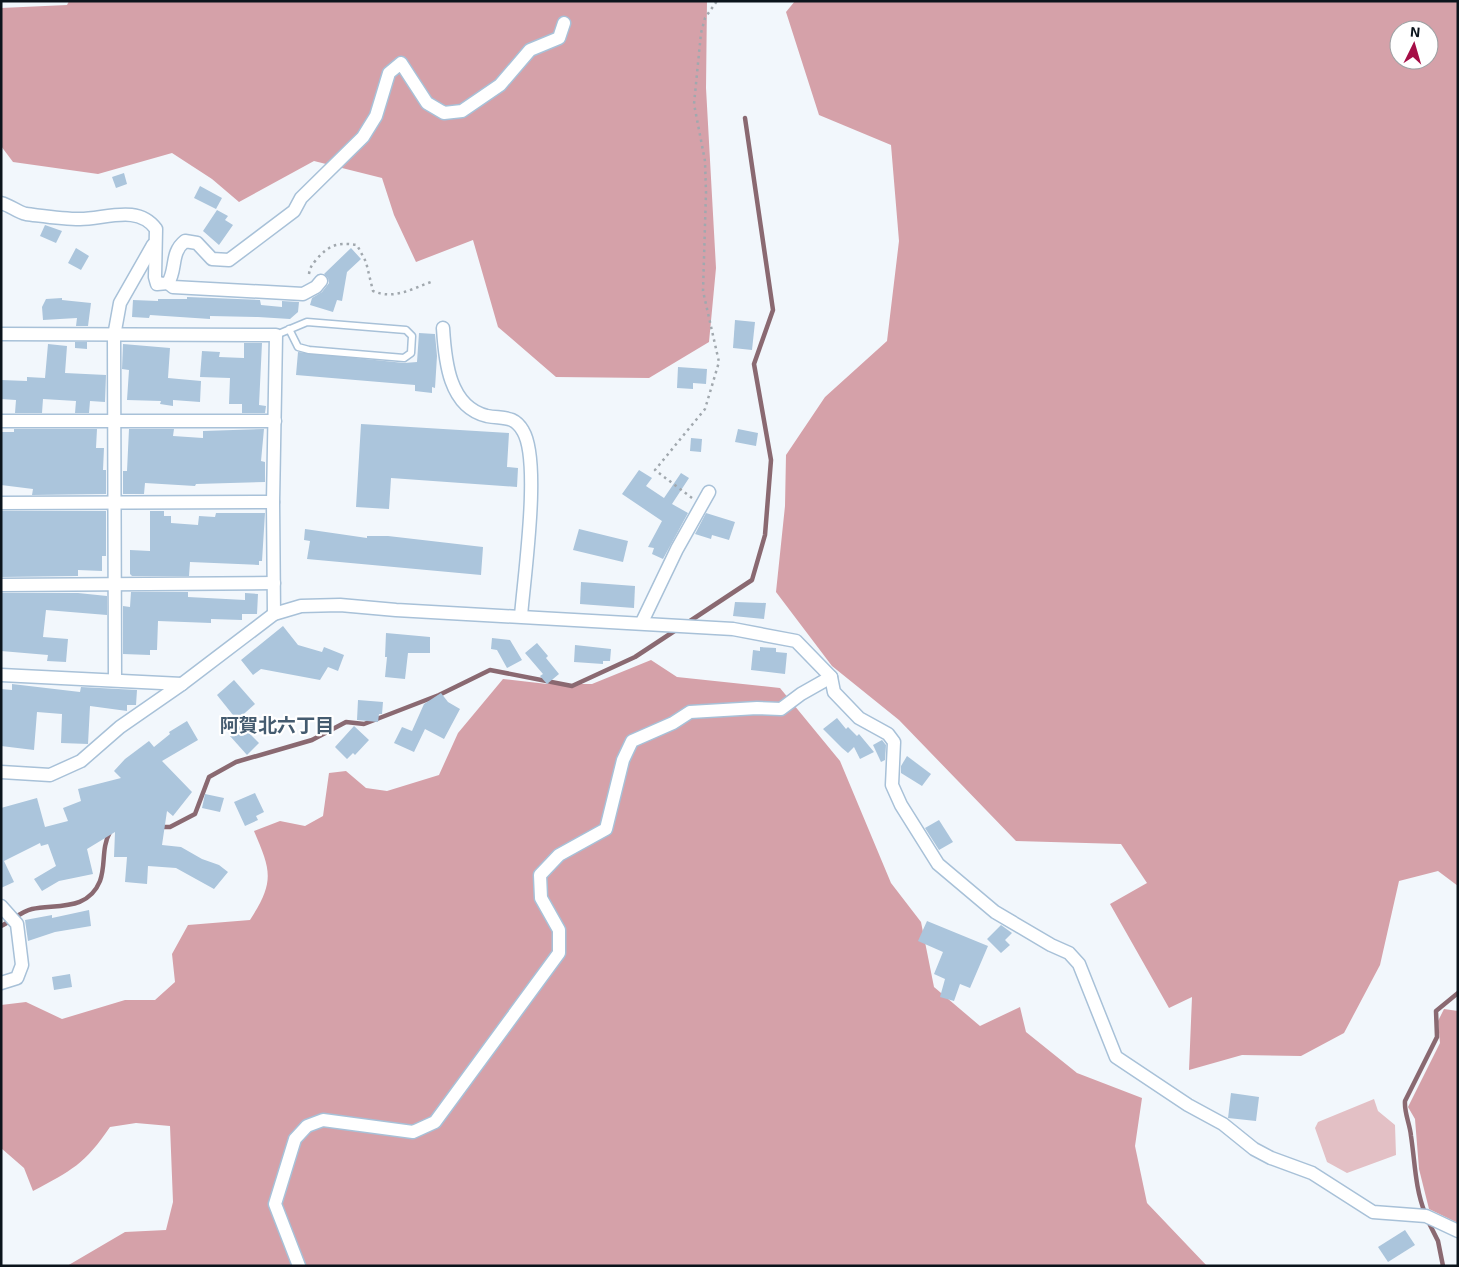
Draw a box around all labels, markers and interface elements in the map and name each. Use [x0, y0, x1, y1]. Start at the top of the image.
north arrow [1389, 20, 1439, 70]
text: N [1409, 23, 1421, 40]
district label: 阿賀北六丁目 [220, 713, 334, 736]

